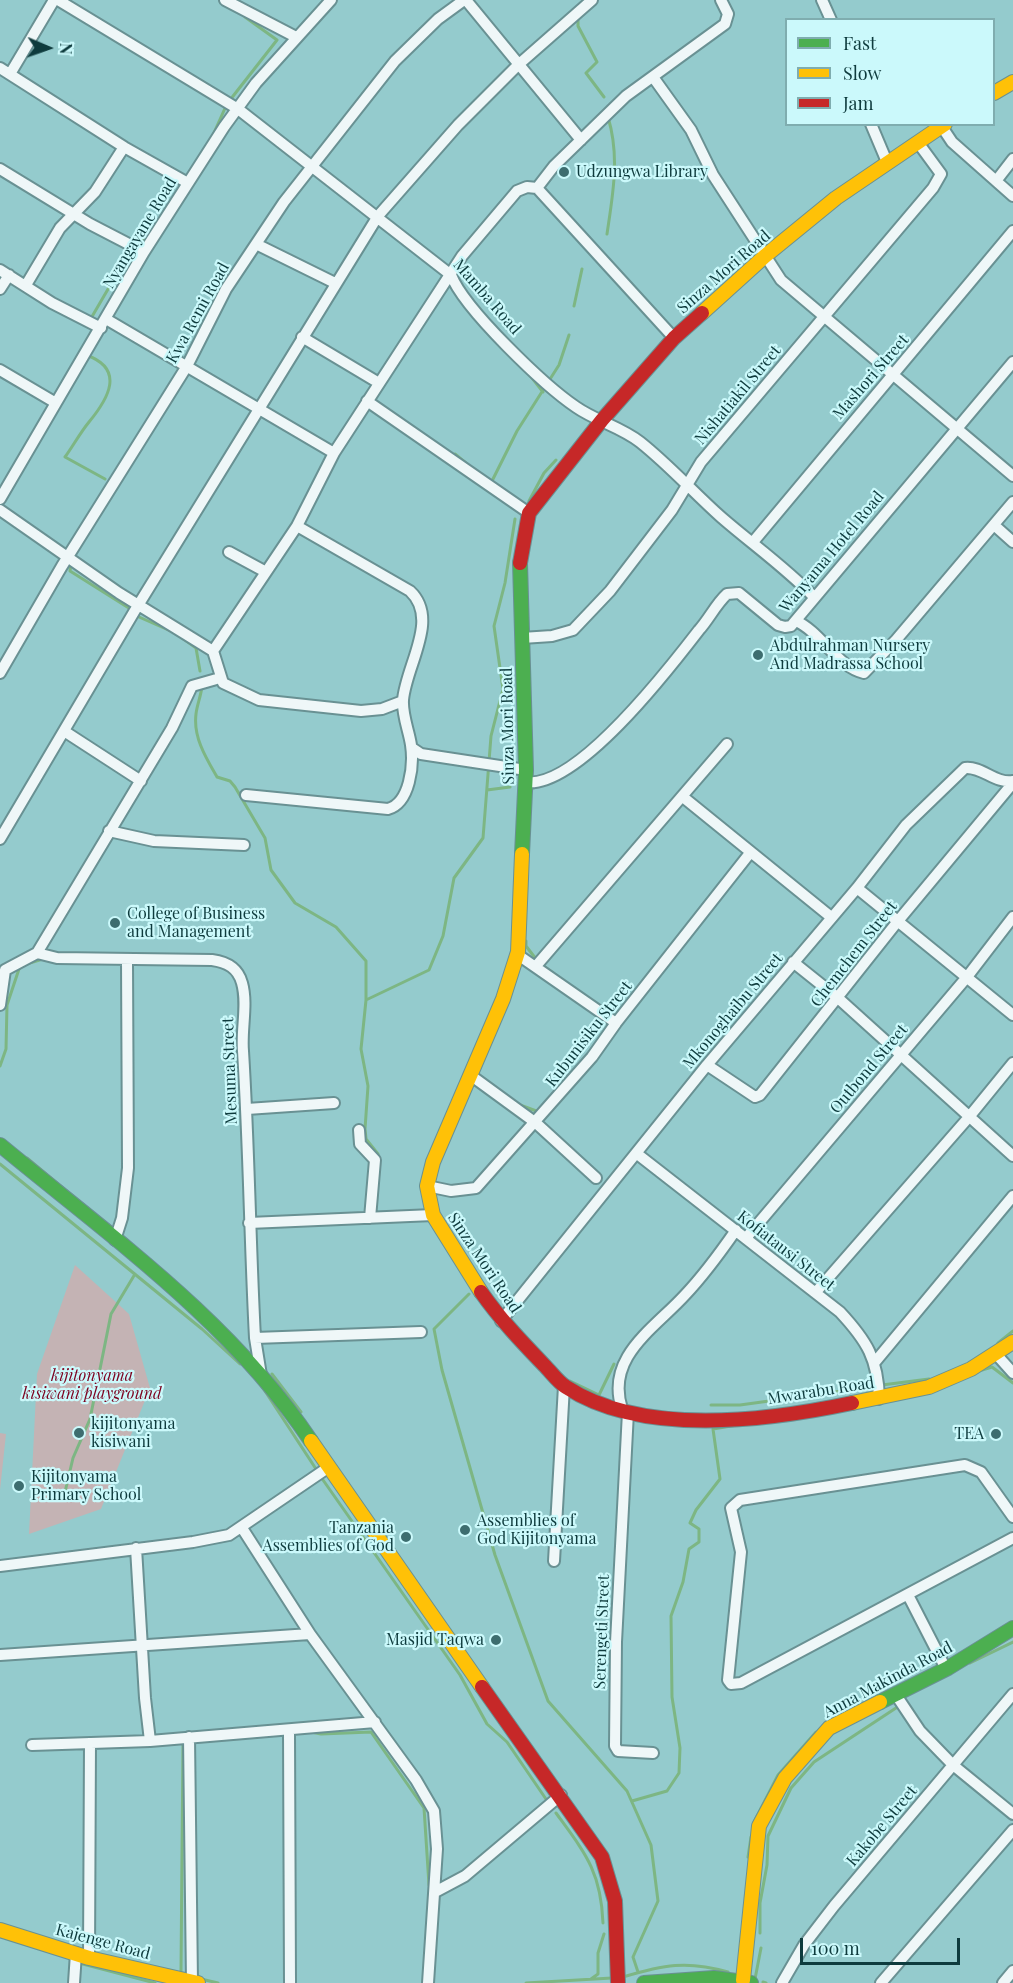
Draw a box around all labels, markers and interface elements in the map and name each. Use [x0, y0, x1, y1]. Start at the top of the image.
north arrow [18, 18, 78, 78]
legend [785, 18, 995, 126]
text: Fast [843, 31, 876, 55]
text: N [56, 43, 77, 55]
text: Slow [843, 61, 881, 85]
text: Jam [843, 91, 873, 115]
place label: Udzungwa Library [576, 162, 708, 182]
marker: Udzungwa Library [557, 165, 571, 179]
street label: Nyangayane Road [99, 174, 181, 292]
street label: Sinza Mori Road [674, 226, 774, 318]
street label: Mamba Road [449, 255, 525, 339]
street label: Kwa Remi Road [162, 259, 234, 367]
street label: Mashori Street [829, 331, 913, 423]
street label: Nishatiakil Street [691, 341, 785, 449]
street label: Wanyama Hotel Road [776, 487, 888, 617]
place label: Abdulrahman Nursery And Madrassa School [770, 636, 930, 674]
marker: Abdulrahman Nursery And Madrassa School [751, 648, 765, 662]
street label: Sinza Mori Road [497, 667, 519, 785]
street label: Chemchem Street [807, 897, 901, 1011]
place label: College of Business and Management [127, 904, 265, 942]
marker: College of Business and Management [108, 916, 122, 930]
street label: Mkonoghaibu Street [679, 949, 787, 1073]
street label: Kubunisiku Street [542, 977, 636, 1091]
street label: Mesuma Street [219, 1017, 241, 1125]
street label: Outbond Street [826, 1021, 912, 1117]
street label: Kofiatausi Street [733, 1207, 839, 1295]
street label: Sinza Mori Road [443, 1209, 525, 1317]
park label: kijitonyama kisiwani playground [22, 1366, 162, 1404]
street label: Mwarabu Road [766, 1373, 876, 1409]
place label: kijitonyama kisiwani [91, 1414, 175, 1452]
place label: TEA [954, 1424, 984, 1444]
marker: kijitonyama kisiwani [72, 1426, 86, 1440]
marker: TEA [989, 1427, 1003, 1441]
place label: Kijitonyama Primary School [31, 1467, 141, 1505]
marker: Kijitonyama Primary School [12, 1479, 26, 1493]
place label: Assemblies of God Kijitonyama [477, 1511, 596, 1549]
place label: Tanzania Assemblies of God [263, 1518, 394, 1556]
marker: Assemblies of God Kijitonyama [458, 1523, 472, 1537]
marker: Tanzania Assemblies of God [399, 1530, 413, 1544]
street label: Serengeti Street [590, 1574, 614, 1690]
place label: Masjid Taqwa [386, 1630, 484, 1650]
marker: Masjid Taqwa [489, 1633, 503, 1647]
street label: Anna Makinda Road [820, 1638, 956, 1722]
street label: Kakobe Street [843, 1782, 921, 1870]
street label: Kajenge Road [54, 1920, 152, 1964]
scale bar [803, 1926, 964, 1964]
text: 100 m [811, 1936, 860, 1960]

